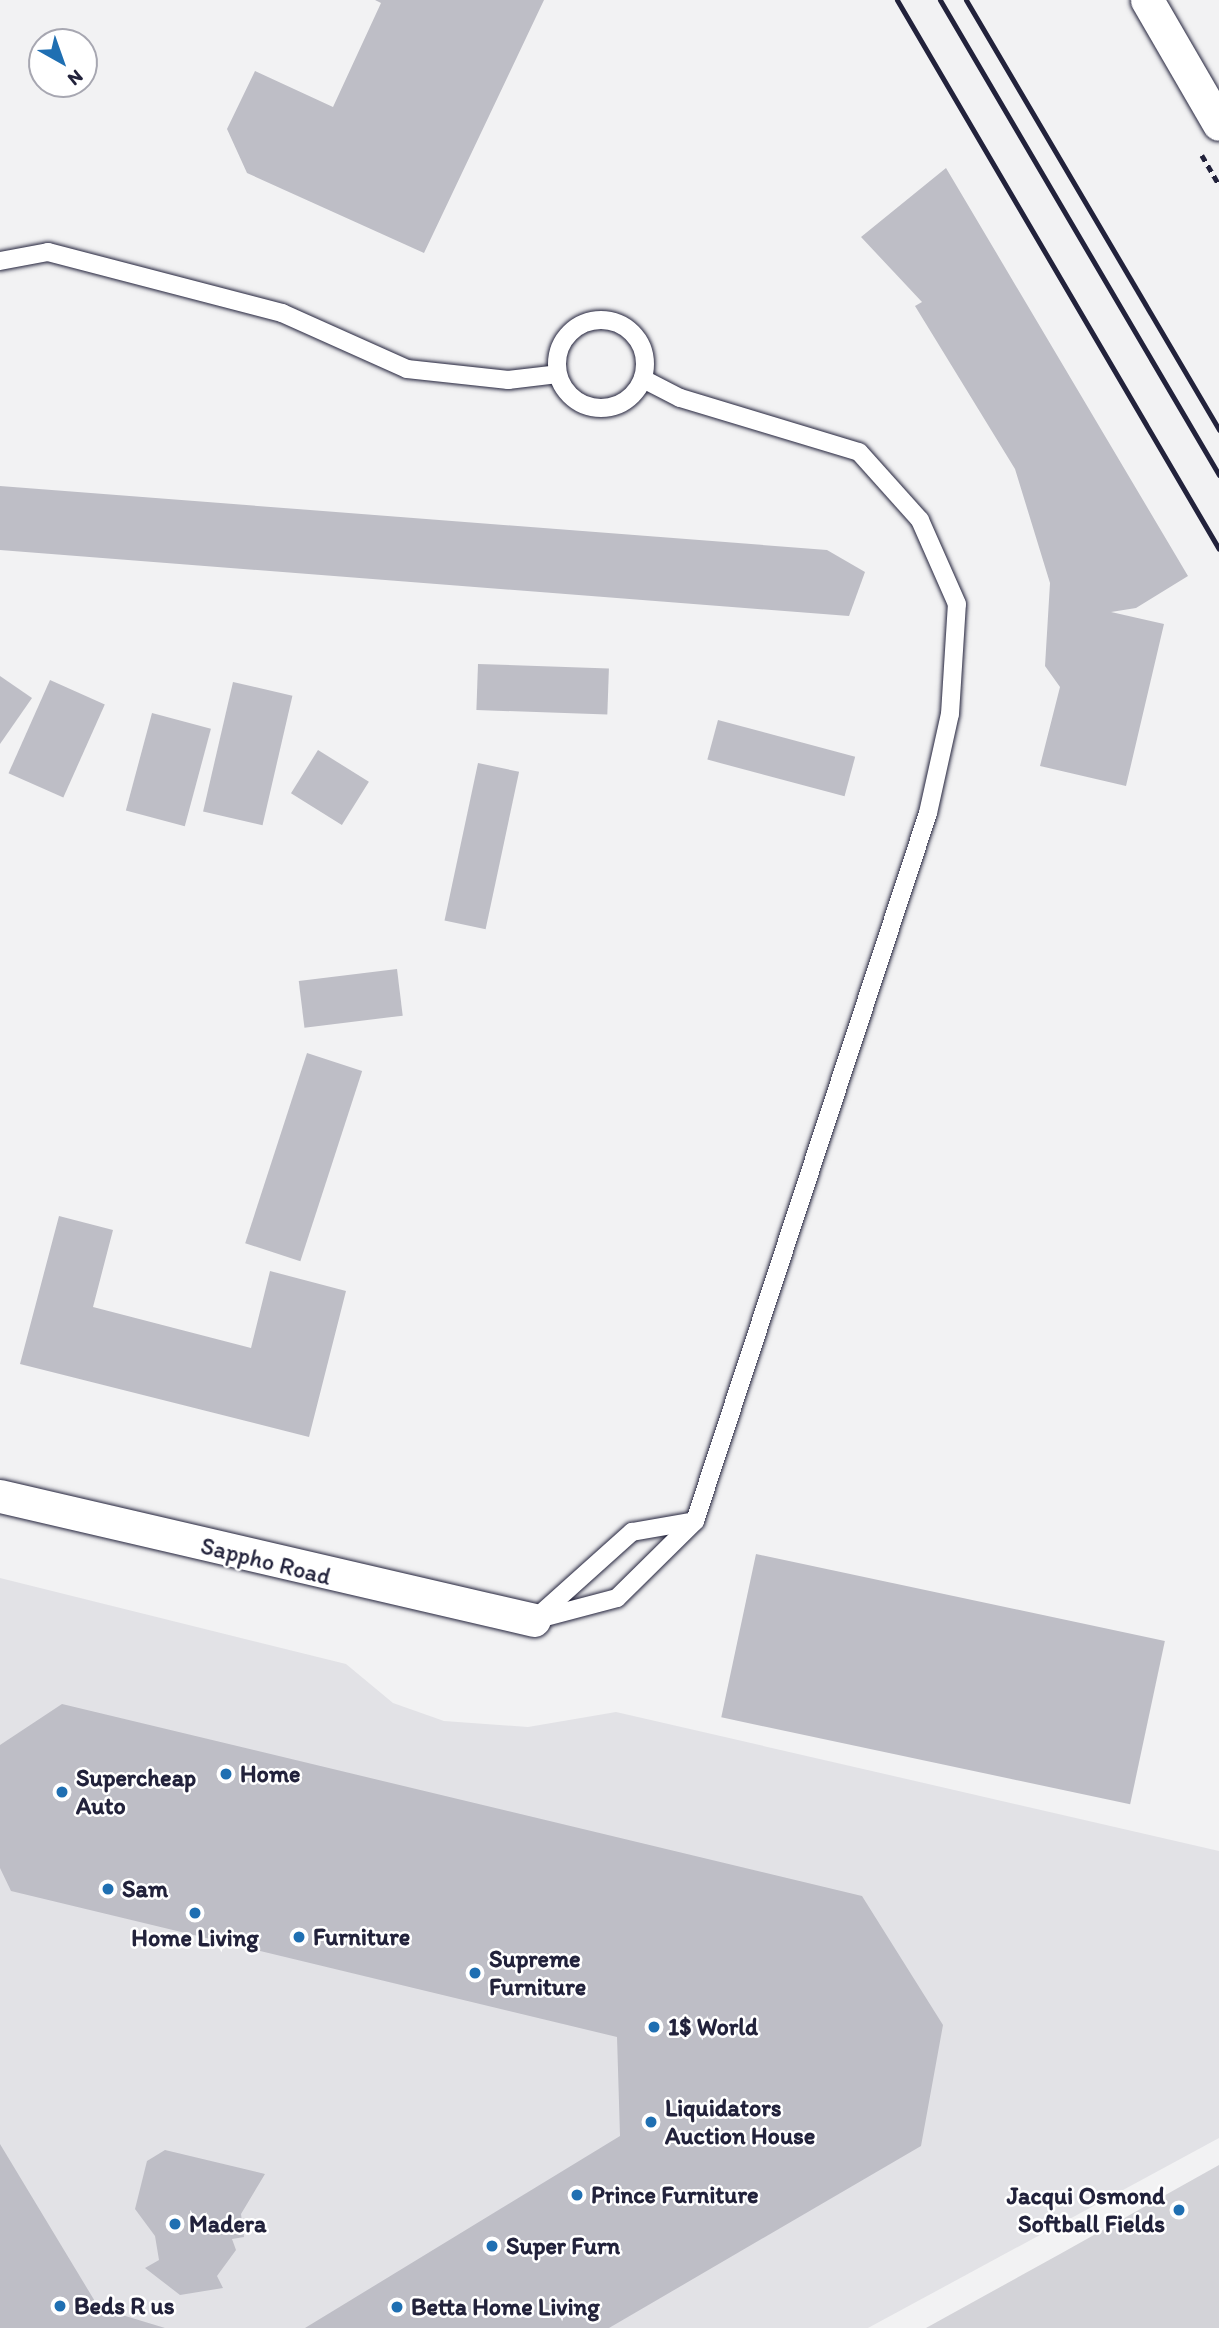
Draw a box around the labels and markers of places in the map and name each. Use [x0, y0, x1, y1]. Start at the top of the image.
place label: Home [240, 1760, 300, 1788]
place label: Supercheap Auto [76, 1764, 196, 1820]
marker: Home [218, 1766, 234, 1782]
marker: Supercheap Auto [54, 1784, 70, 1800]
place label: Sam [122, 1875, 168, 1903]
marker: Sam [100, 1881, 116, 1897]
marker: Home Living [187, 1905, 203, 1921]
place label: Furniture [313, 1923, 410, 1951]
place label: Home Living [132, 1924, 258, 1952]
marker: Furniture [291, 1929, 307, 1945]
place label: Supreme Furniture [489, 1945, 586, 2001]
marker: Supreme Furniture [467, 1965, 483, 1981]
place label: 1$ World [668, 2013, 758, 2041]
marker: 1$ World [646, 2019, 662, 2035]
place label: Liquidators Auction House [665, 2094, 815, 2150]
marker: Liquidators Auction House [643, 2114, 659, 2130]
place label: Prince Furniture [591, 2181, 758, 2209]
place label: Jacqui Osmond Softball Fields [1007, 2182, 1165, 2238]
marker: Prince Furniture [569, 2187, 585, 2203]
marker: Jacqui Osmond Softball Fields [1171, 2202, 1187, 2218]
place label: Madera [189, 2210, 267, 2238]
marker: Madera [167, 2216, 183, 2232]
place label: Super Furn [506, 2232, 619, 2260]
marker: Super Furn [484, 2238, 500, 2254]
place label: Beds R us [74, 2292, 174, 2320]
place label: Betta Home Living [411, 2293, 599, 2321]
marker: Beds R us [52, 2298, 68, 2314]
marker: Betta Home Living [389, 2299, 405, 2315]

